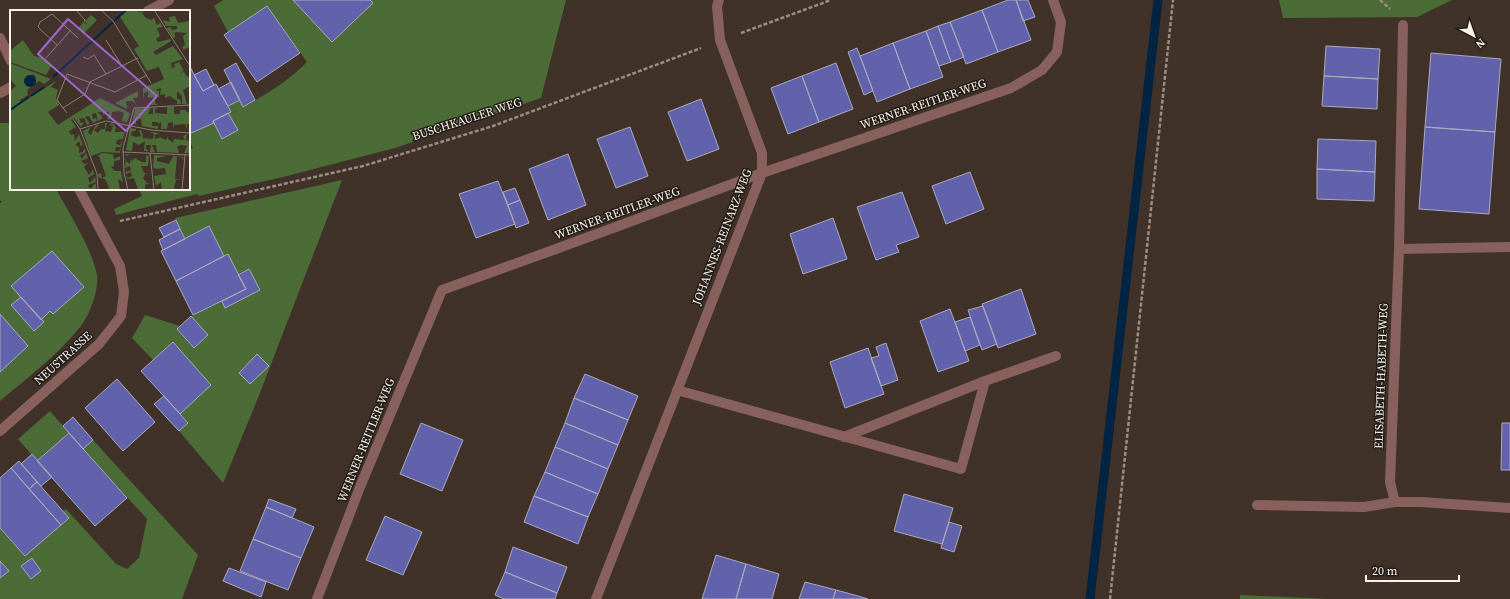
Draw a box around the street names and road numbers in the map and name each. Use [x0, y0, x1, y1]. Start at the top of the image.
street label: WERNER-REITLER-WEG [858, 75, 988, 133]
street label: BUSCHKAULER WEG [410, 94, 524, 144]
street label: JOHANNES-REINARZ-WEG [688, 167, 755, 308]
street label: WERNER-REITLER-WEG [552, 183, 682, 243]
street label: ELISABETH-HABETH-WEG [1370, 303, 1392, 449]
street label: NEUSTRASSE [31, 328, 95, 388]
street label: WERNER-REITLER-WEG [334, 376, 398, 504]

